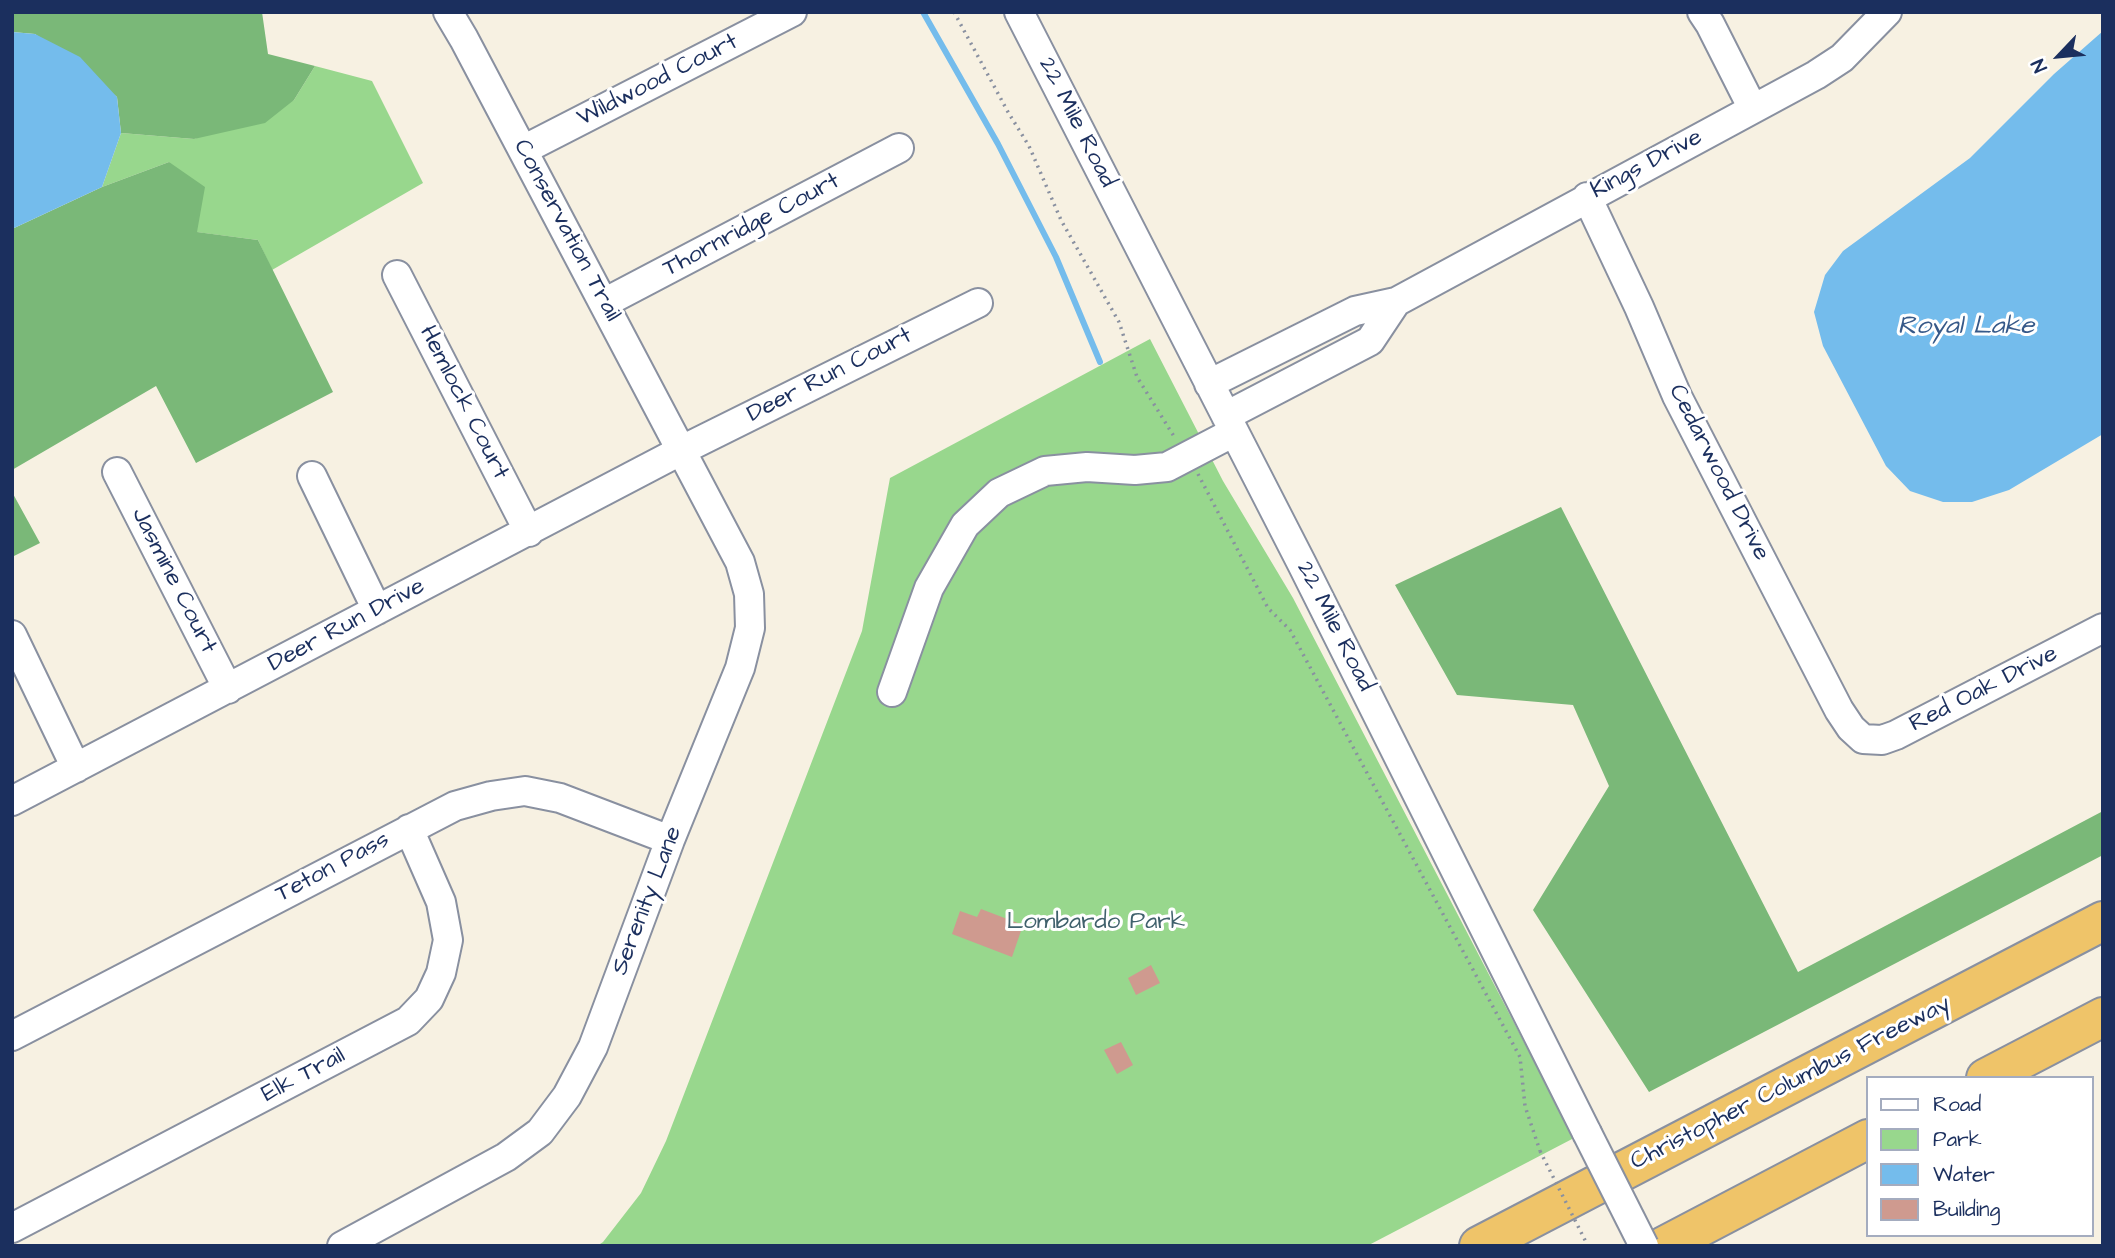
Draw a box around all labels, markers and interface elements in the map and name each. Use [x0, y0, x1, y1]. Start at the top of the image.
north arrow [2024, 21, 2094, 91]
street label: Wildwood Court [573, 28, 743, 134]
street label: 22 Mile Road [1031, 53, 1121, 193]
text: N [2025, 54, 2054, 77]
street label: Kings Drive [1586, 124, 1708, 206]
street label: Conservation Trail [506, 135, 626, 327]
street label: Thornridge Court [659, 167, 845, 285]
water label: Royal Lake [1898, 312, 2034, 344]
street label: Hemlock Court [412, 321, 514, 485]
street label: Deer Run Court [743, 322, 917, 430]
street label: Cedarwood Drive [1661, 380, 1775, 566]
street label: Jasmine Court [124, 503, 222, 659]
street label: 22 Mile Road [1289, 557, 1379, 697]
street label: Deer Run Drive [264, 573, 430, 679]
street label: Red Oak Drive [1905, 640, 2063, 740]
street label: Serenity Lane [607, 823, 689, 979]
street label: Teton Pass [271, 826, 395, 910]
park label: Lombardo Park [1007, 909, 1185, 937]
street label: Christopher Columbus Freeway [1626, 991, 1956, 1177]
street label: Elk Trail [257, 1042, 351, 1110]
legend [1867, 1076, 2094, 1237]
text: Road [1933, 1090, 1981, 1119]
text: Park [1933, 1125, 1982, 1154]
text: Water [1933, 1160, 1995, 1189]
text: Building [1933, 1195, 2000, 1224]

